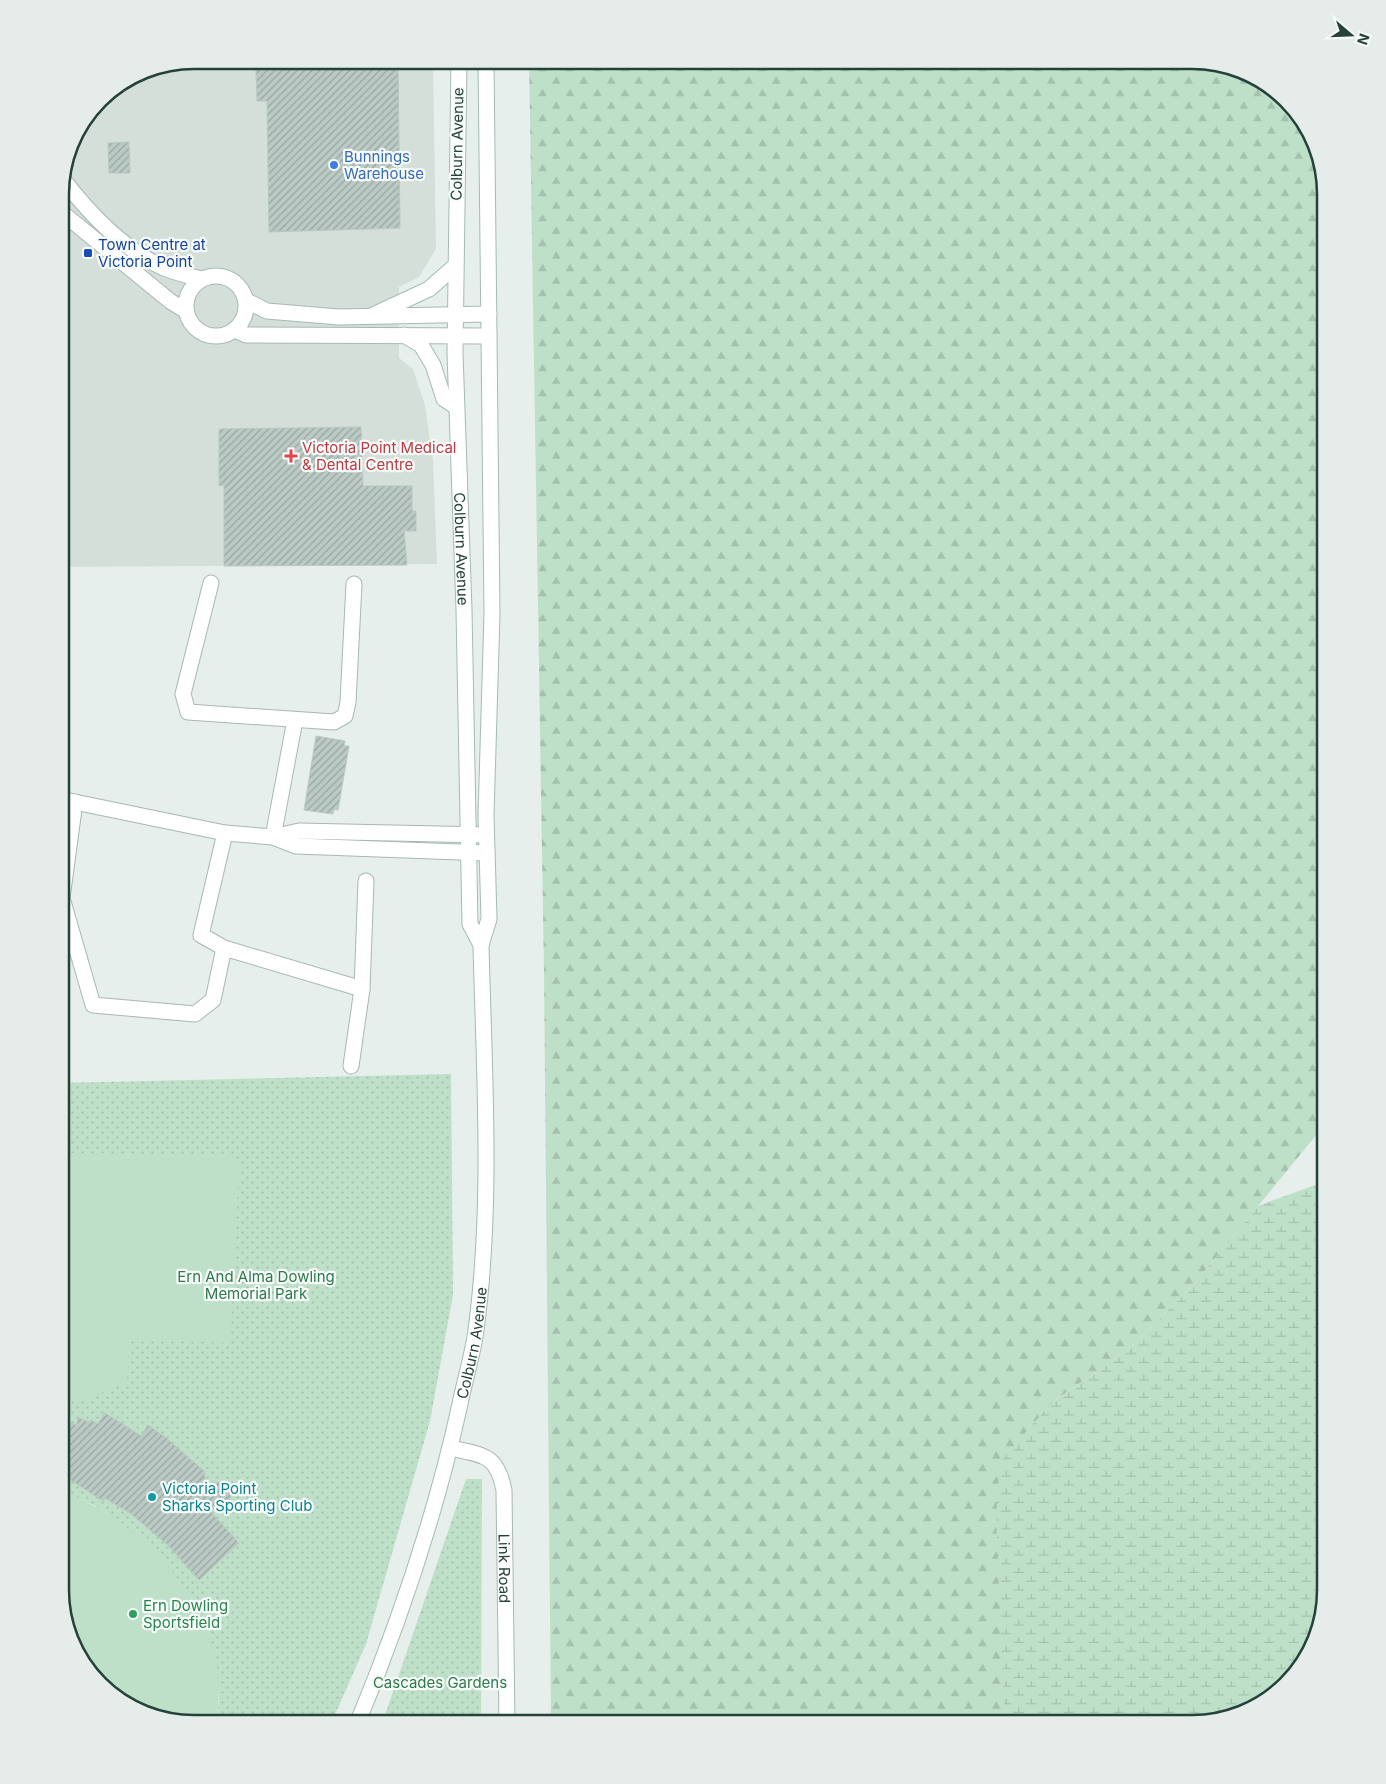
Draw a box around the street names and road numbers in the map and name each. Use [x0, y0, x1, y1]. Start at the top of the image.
street label: Colburn Avenue [447, 87, 467, 201]
street label: Colburn Avenue [450, 492, 473, 606]
street label: Colburn Avenue [452, 1286, 490, 1401]
street label: Link Road [495, 1533, 515, 1603]

